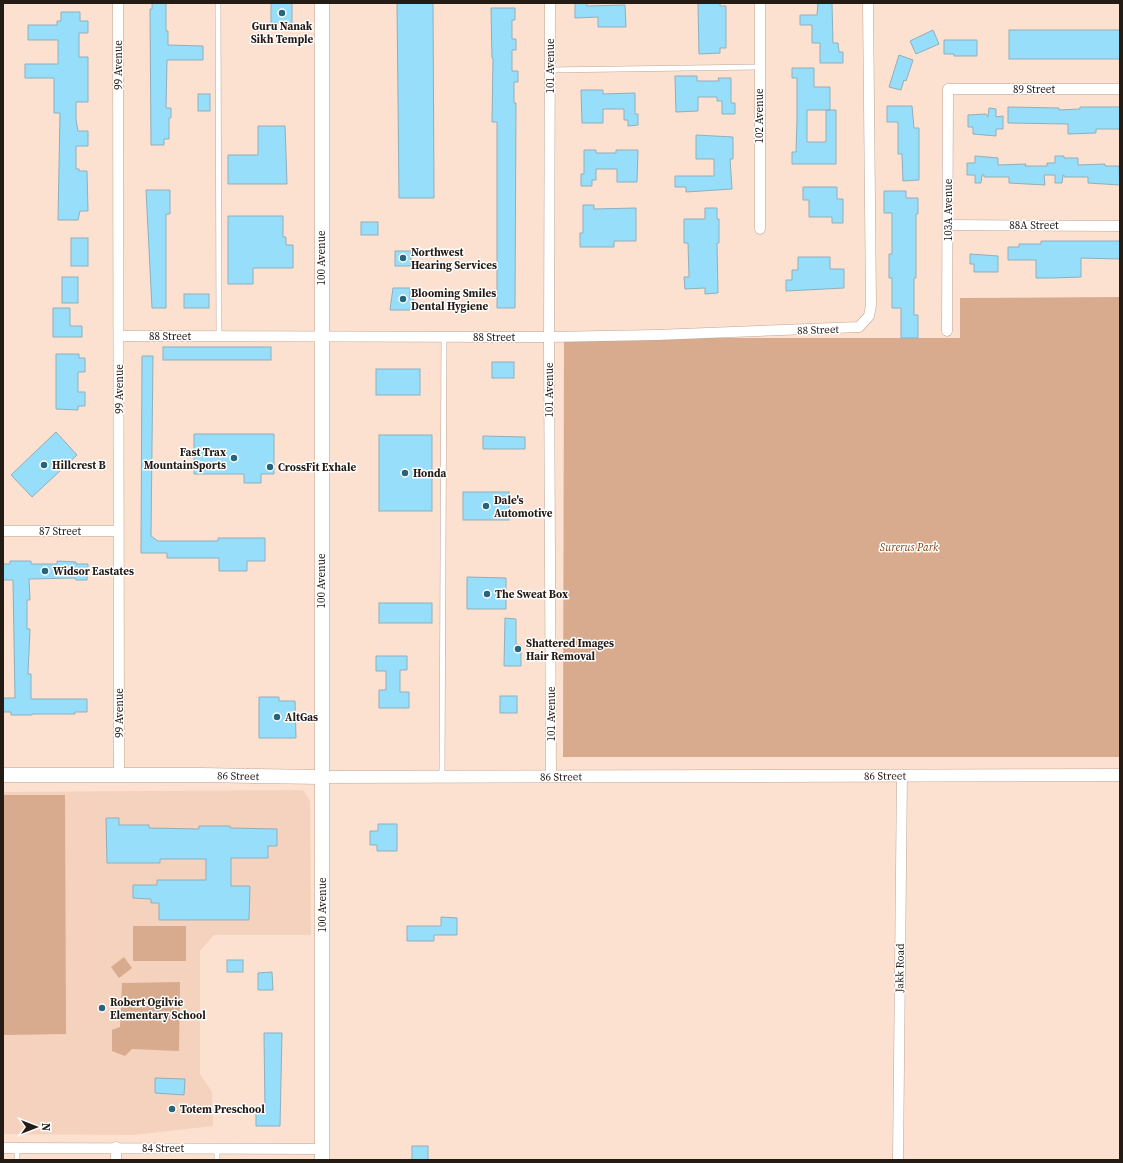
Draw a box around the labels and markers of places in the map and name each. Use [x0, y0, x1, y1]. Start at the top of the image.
marker: Guru Nanak Sikh Temple [277, 8, 287, 18]
place label: Guru Nanak Sikh Temple [251, 19, 314, 47]
place label: Northwest Hearing Services [411, 245, 497, 273]
marker: Northwest Hearing Services [398, 253, 408, 263]
place label: Blooming Smiles Dental Hygiene [411, 286, 496, 314]
marker: Blooming Smiles Dental Hygiene [398, 294, 408, 304]
place label: Fast Trax MountainSports [144, 445, 226, 473]
marker: Fast Trax MountainSports [229, 453, 239, 463]
place label: Hillcrest B [52, 458, 106, 473]
marker: Hillcrest B [39, 460, 49, 470]
place label: CrossFit Exhale [278, 460, 356, 475]
marker: CrossFit Exhale [265, 462, 275, 472]
place label: Honda [413, 466, 447, 481]
marker: Honda [400, 468, 410, 478]
place label: Dale's Automotive [494, 493, 553, 521]
marker: Dale's Automotive [481, 501, 491, 511]
place label: Widsor Eastates [53, 564, 134, 579]
marker: Widsor Eastates [40, 566, 50, 576]
place label: The Sweat Box [495, 587, 568, 602]
marker: The Sweat Box [482, 589, 492, 599]
place label: Shattered Images Hair Removal [526, 636, 614, 664]
marker: Shattered Images Hair Removal [513, 644, 523, 654]
place label: AltGas [285, 710, 318, 725]
marker: AltGas [272, 712, 282, 722]
place label: Robert Ogilvie Elementary School [110, 995, 206, 1023]
marker: Robert Ogilvie Elementary School [97, 1003, 107, 1013]
place label: Totem Preschool [180, 1102, 265, 1117]
marker: Totem Preschool [167, 1104, 177, 1114]

